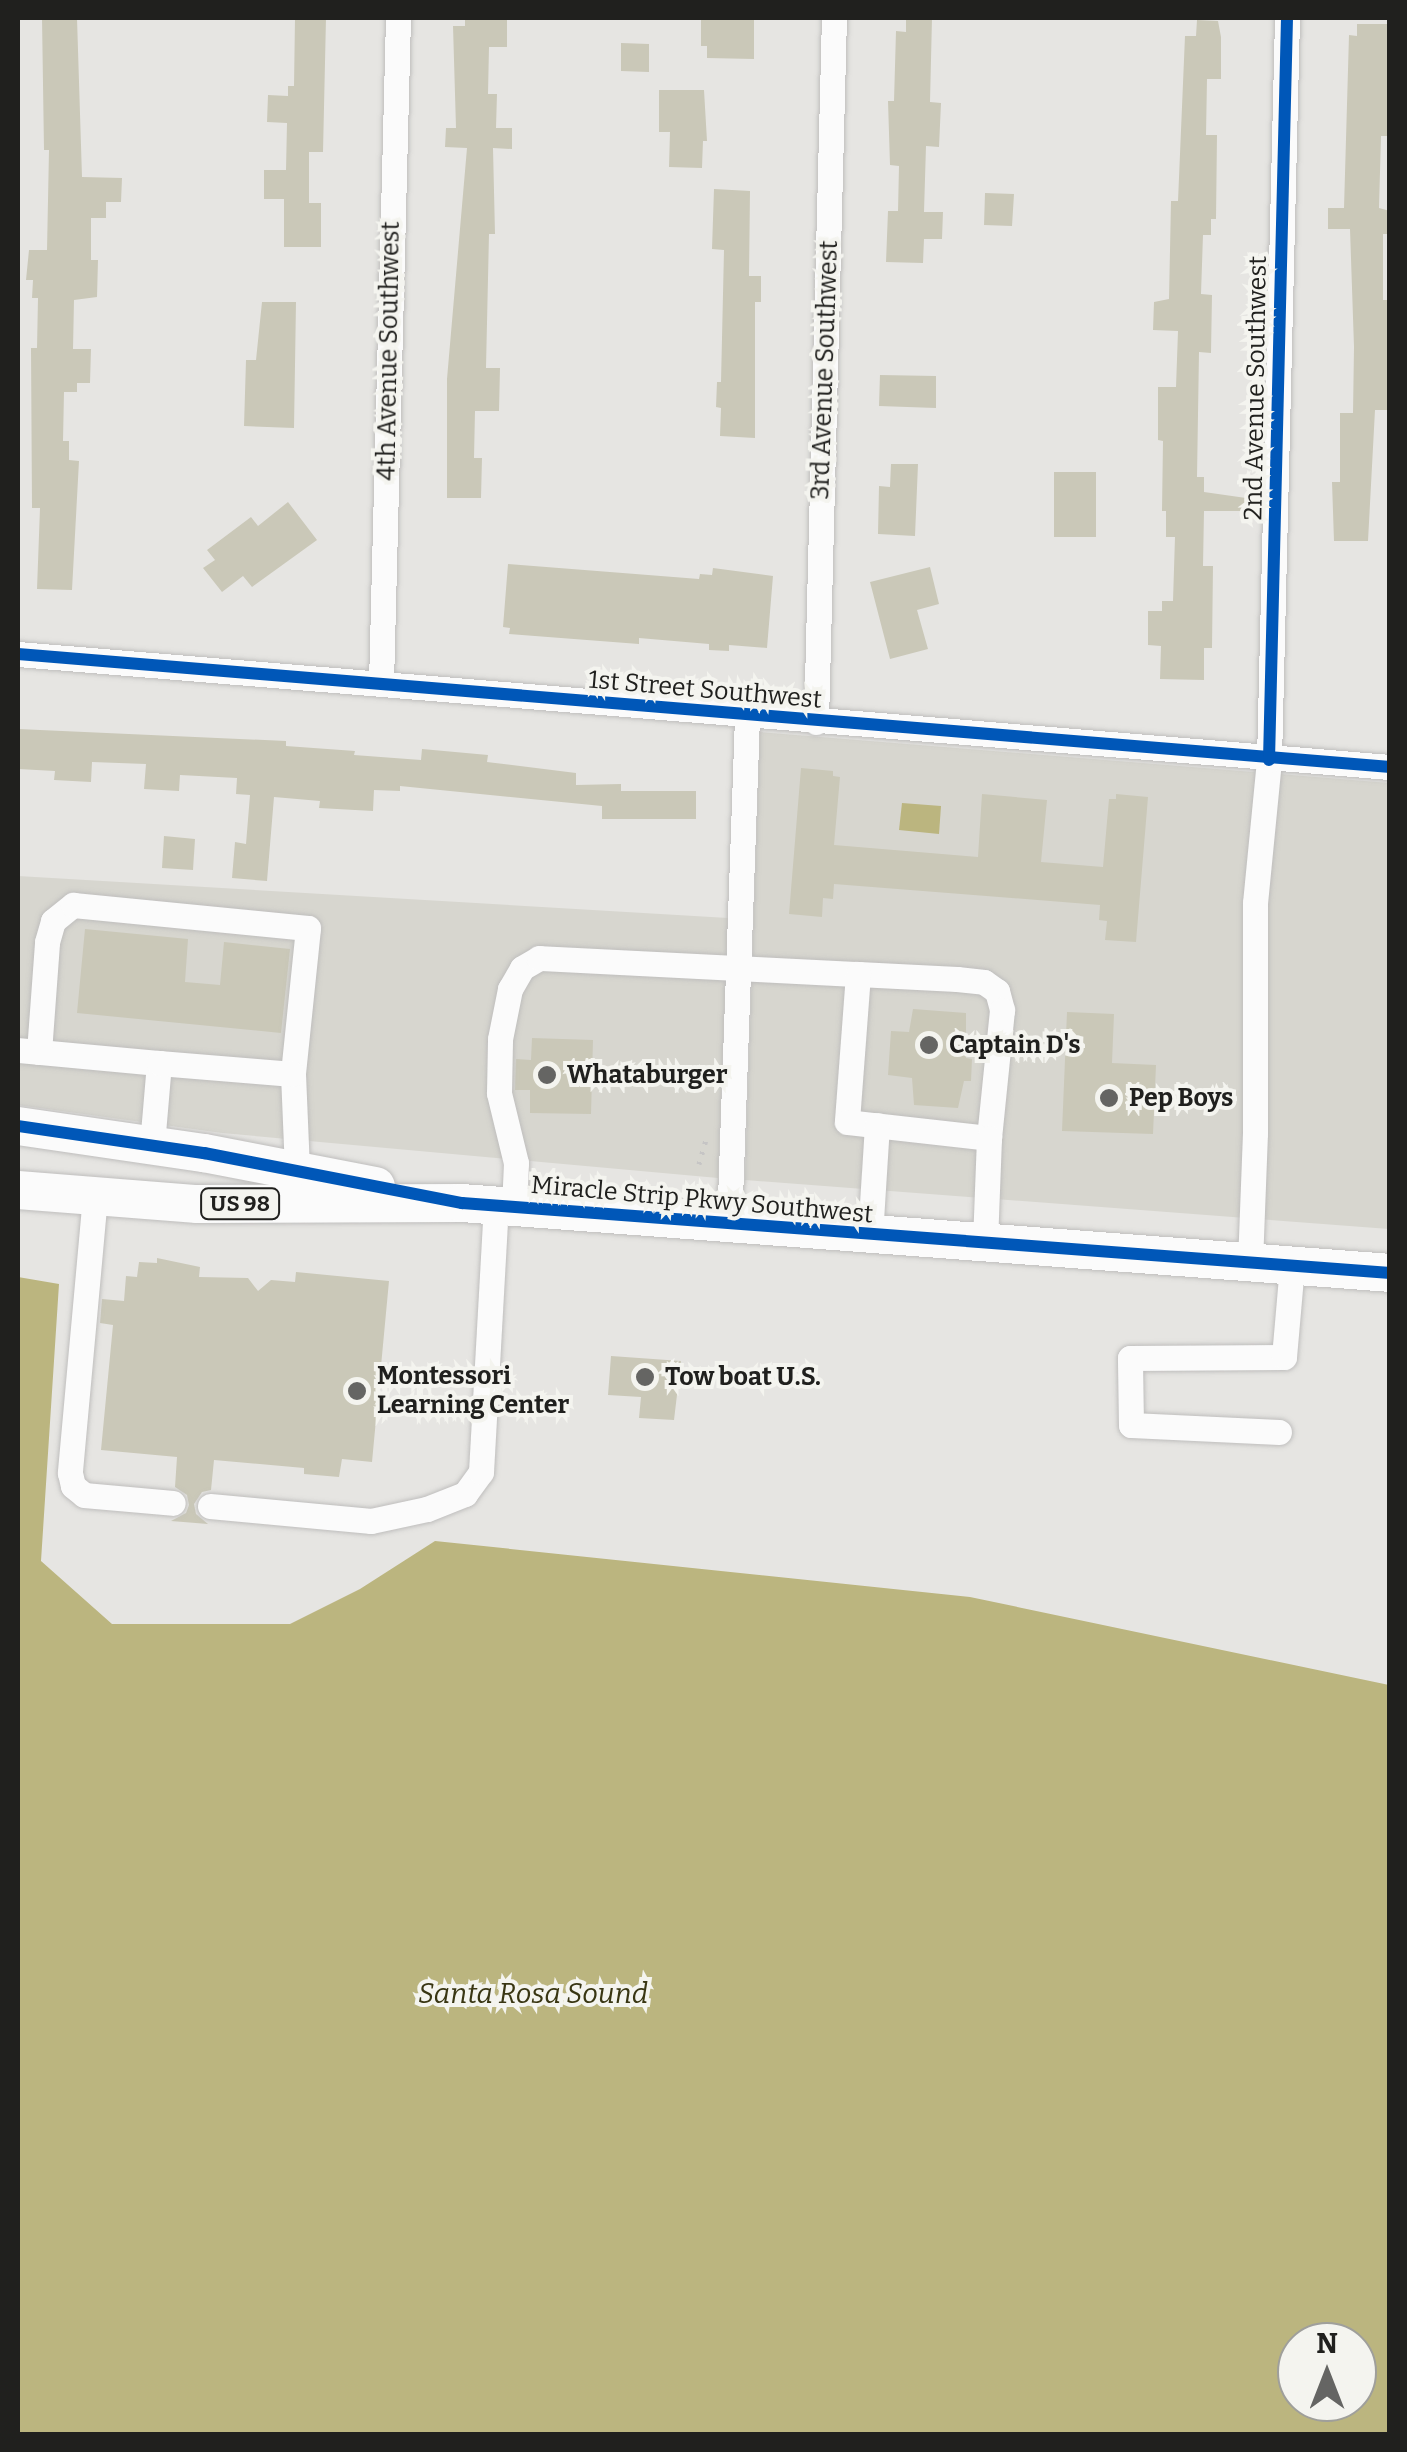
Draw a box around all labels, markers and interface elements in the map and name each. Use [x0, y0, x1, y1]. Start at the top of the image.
street label: 4th Avenue Southwest [372, 221, 406, 481]
street label: 3rd Avenue Southwest [805, 240, 845, 500]
street label: 2nd Avenue Southwest [1239, 255, 1273, 521]
street label: 1st Street Southwest [587, 665, 823, 715]
place label: Captain D's [949, 1030, 1080, 1060]
marker: Captain D's [918, 1034, 940, 1056]
place label: Whataburger [567, 1060, 727, 1090]
marker: Whataburger [536, 1064, 558, 1086]
place label: Pep Boys [1129, 1083, 1233, 1113]
marker: Pep Boys [1098, 1087, 1120, 1109]
street label: Miracle Strip Pkwy Southwest [530, 1170, 874, 1230]
road number: US 98 [200, 1187, 280, 1221]
place label: Montessori Learning Center [377, 1362, 569, 1421]
place label: Tow boat U.S. [665, 1362, 821, 1392]
marker: Tow boat U.S. [634, 1366, 656, 1388]
marker: Montessori Learning Center [346, 1380, 368, 1402]
water label: Santa Rosa Sound [418, 1977, 648, 2011]
north arrow [1277, 2322, 1377, 2422]
text: N [1316, 2327, 1338, 2360]

